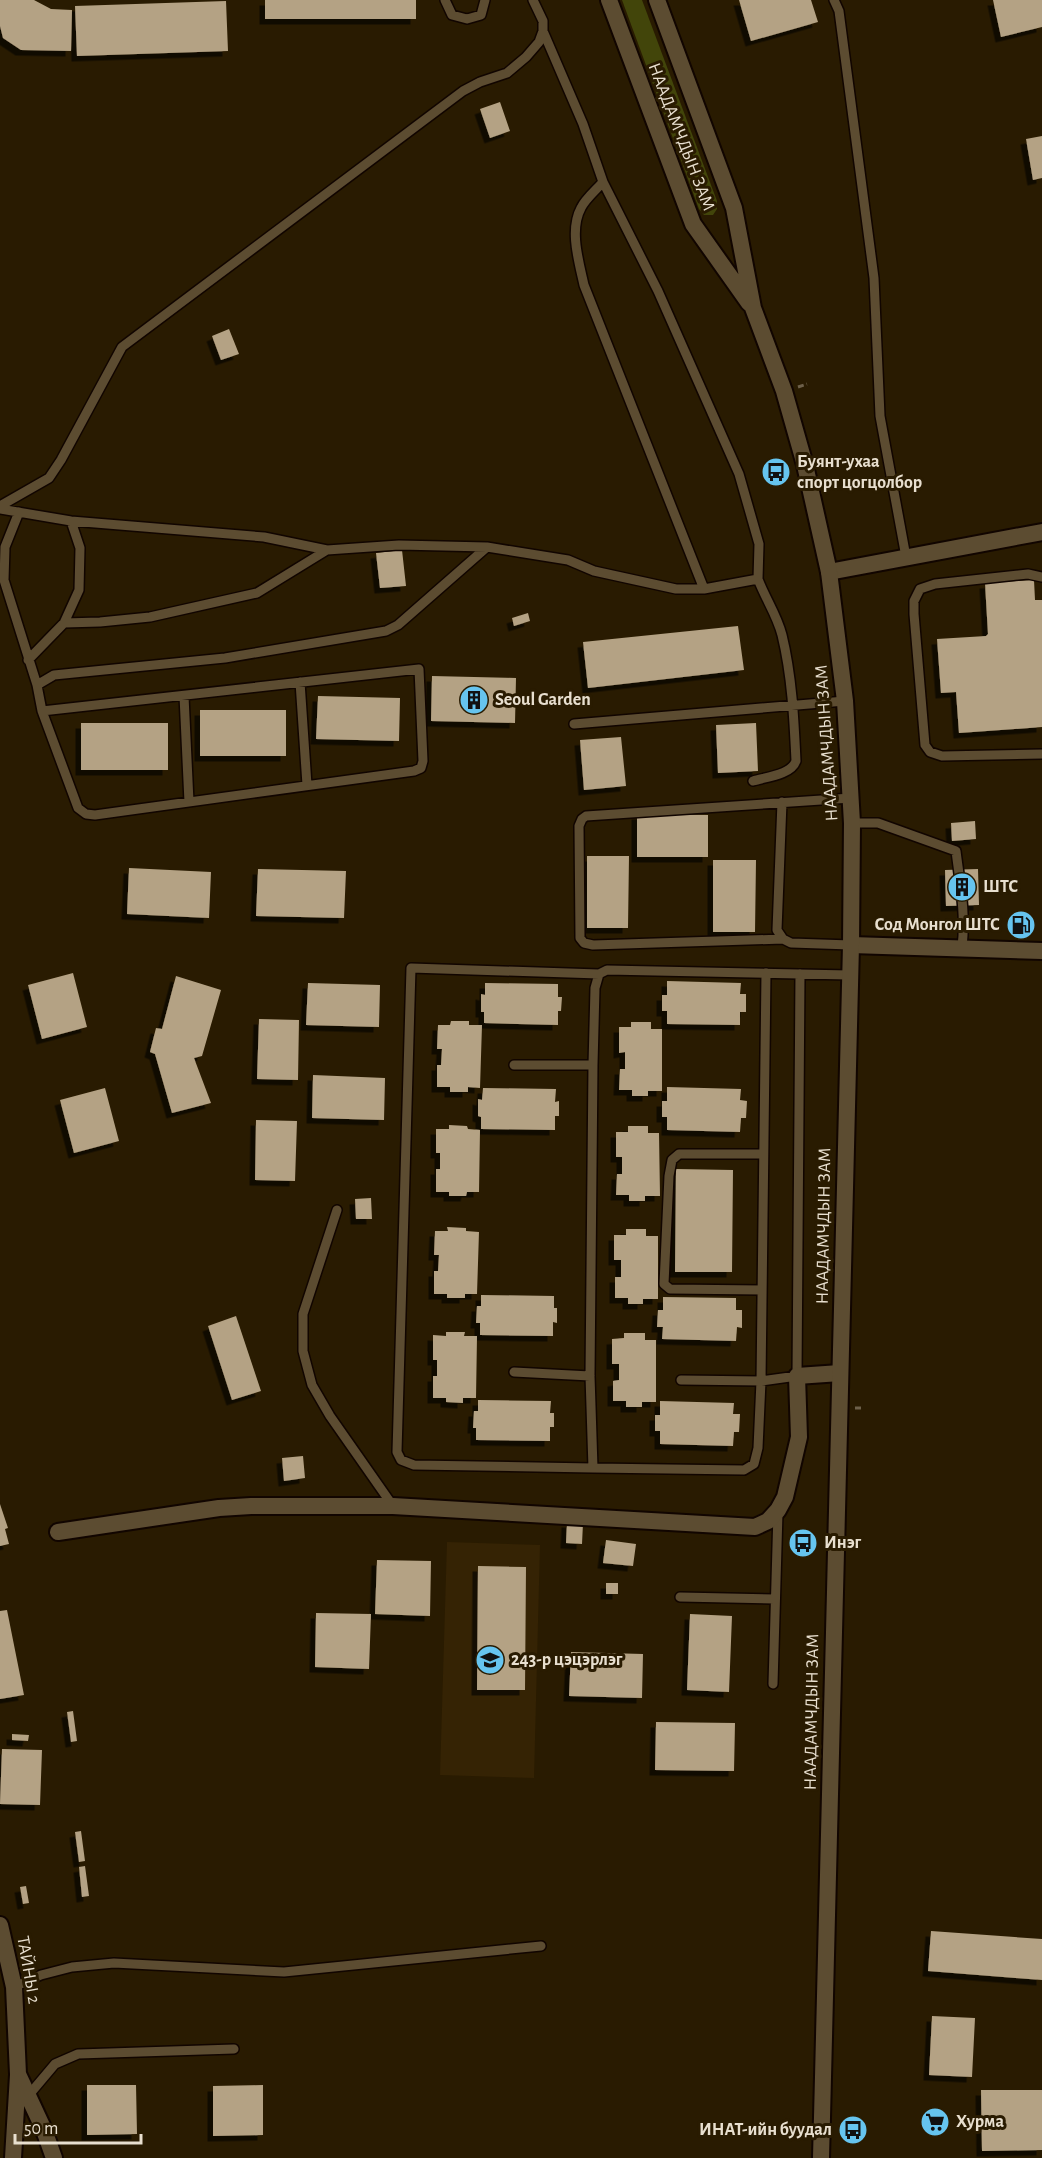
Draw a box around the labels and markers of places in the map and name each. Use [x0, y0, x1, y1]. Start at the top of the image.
place label: Буянт-ухаа спорт цогцолбор [797, 453, 922, 492]
bus stop icon: Буянт-ухаа спорт цогцолбор [760, 456, 792, 488]
building icon: Seoul Garden [458, 684, 490, 716]
place label: Seoul Garden [495, 691, 591, 709]
building icon: ШТС [946, 871, 978, 903]
place label: ШТС [983, 878, 1018, 896]
fuel station icon: Сод Монгол ШТС [1005, 909, 1037, 941]
place label: Сод Монгол ШТС [874, 916, 1000, 934]
bus stop icon: Инэг [787, 1527, 819, 1559]
place label: Инэг [824, 1534, 862, 1552]
school or university icon: 243-р цэцэрлэг [474, 1644, 506, 1676]
place label: 243-р цэцэрлэг [511, 1651, 623, 1669]
supermarket icon: Хурма [919, 2106, 951, 2138]
place label: Хурма [956, 2113, 1004, 2131]
bus stop icon: ИНАТ-ийн буудал [837, 2114, 869, 2146]
place label: ИНАТ-ийн буудал [699, 2121, 832, 2139]

